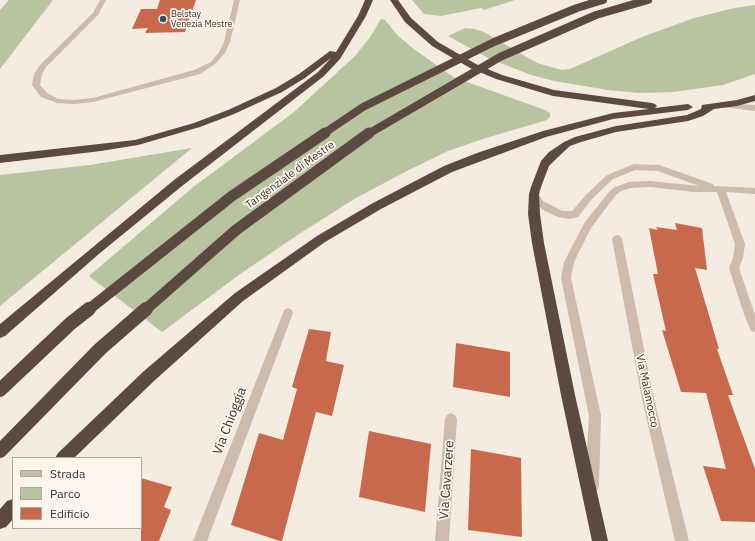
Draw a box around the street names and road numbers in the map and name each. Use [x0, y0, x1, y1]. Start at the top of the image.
street label: Tangenziale di Mestre [243, 138, 337, 212]
street label: Via Malamocco [633, 353, 661, 429]
street label: Via Chioggia [210, 385, 250, 457]
street label: Via Cavarzere [436, 440, 458, 520]

